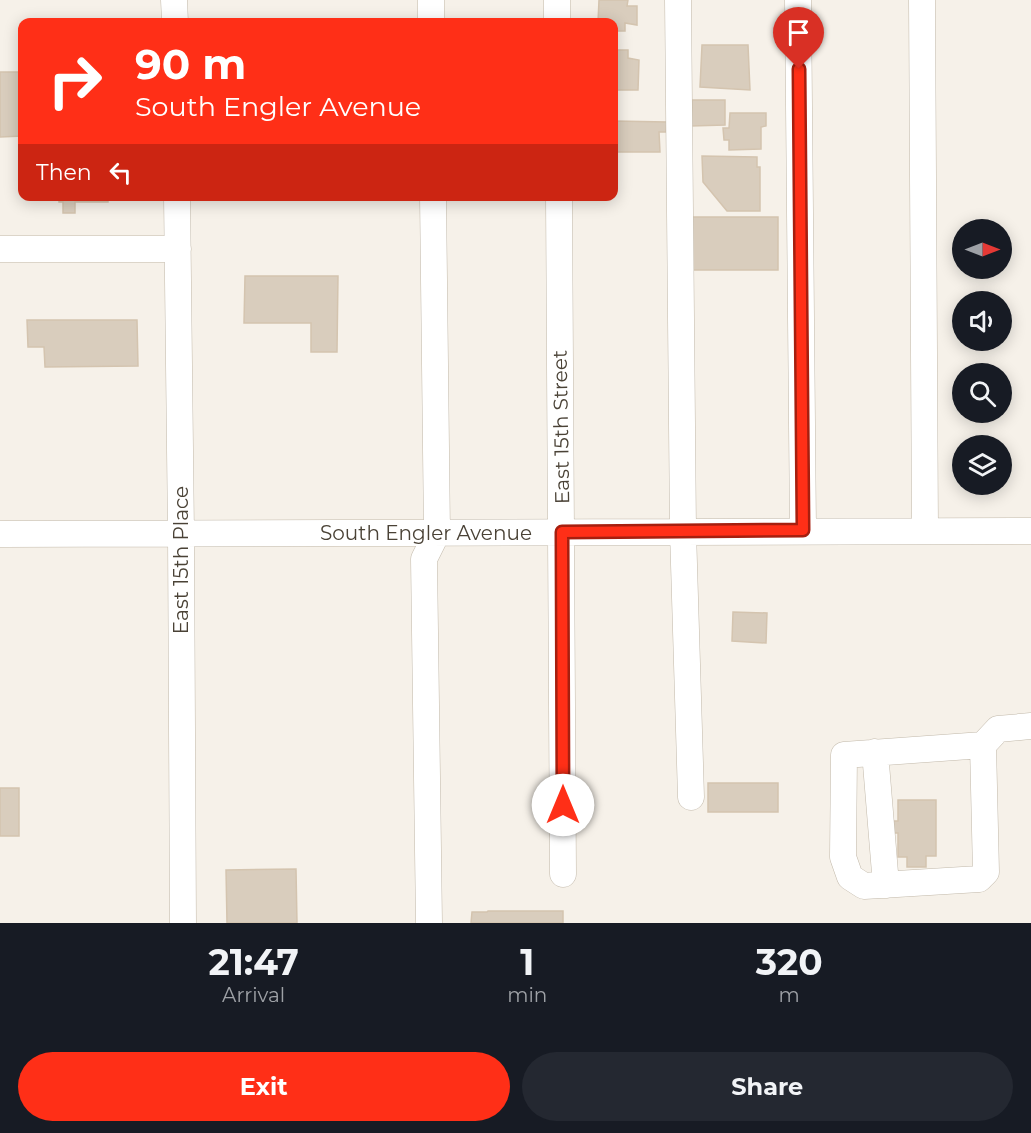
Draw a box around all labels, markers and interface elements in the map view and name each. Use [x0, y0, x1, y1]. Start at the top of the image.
pin [773, 7, 824, 69]
icon: arrive [782, 16, 815, 49]
text: 90 m [135, 38, 246, 90]
icon: right [36, 42, 114, 120]
text: South Engler Avenue [135, 90, 421, 123]
icon: left [104, 156, 137, 189]
text: Then [36, 159, 92, 186]
north arrow [952, 219, 1012, 279]
map controls [952, 219, 1012, 495]
button: sound [952, 291, 1012, 351]
street label: East 15th Street [548, 350, 574, 504]
button: search [952, 363, 1012, 423]
button: layers [952, 435, 1012, 495]
street label: East 15th Place [169, 486, 193, 634]
street label: South Engler Avenue [320, 521, 532, 545]
position arrow [531, 773, 595, 837]
text: 21:47 [208, 940, 299, 984]
text: 1 [520, 940, 534, 984]
text: 320 [756, 940, 823, 984]
text: Arrival [222, 983, 285, 1007]
text: min [507, 983, 547, 1007]
text: m [779, 983, 800, 1007]
button: Exit [18, 1052, 510, 1121]
button: Share [522, 1052, 1013, 1121]

